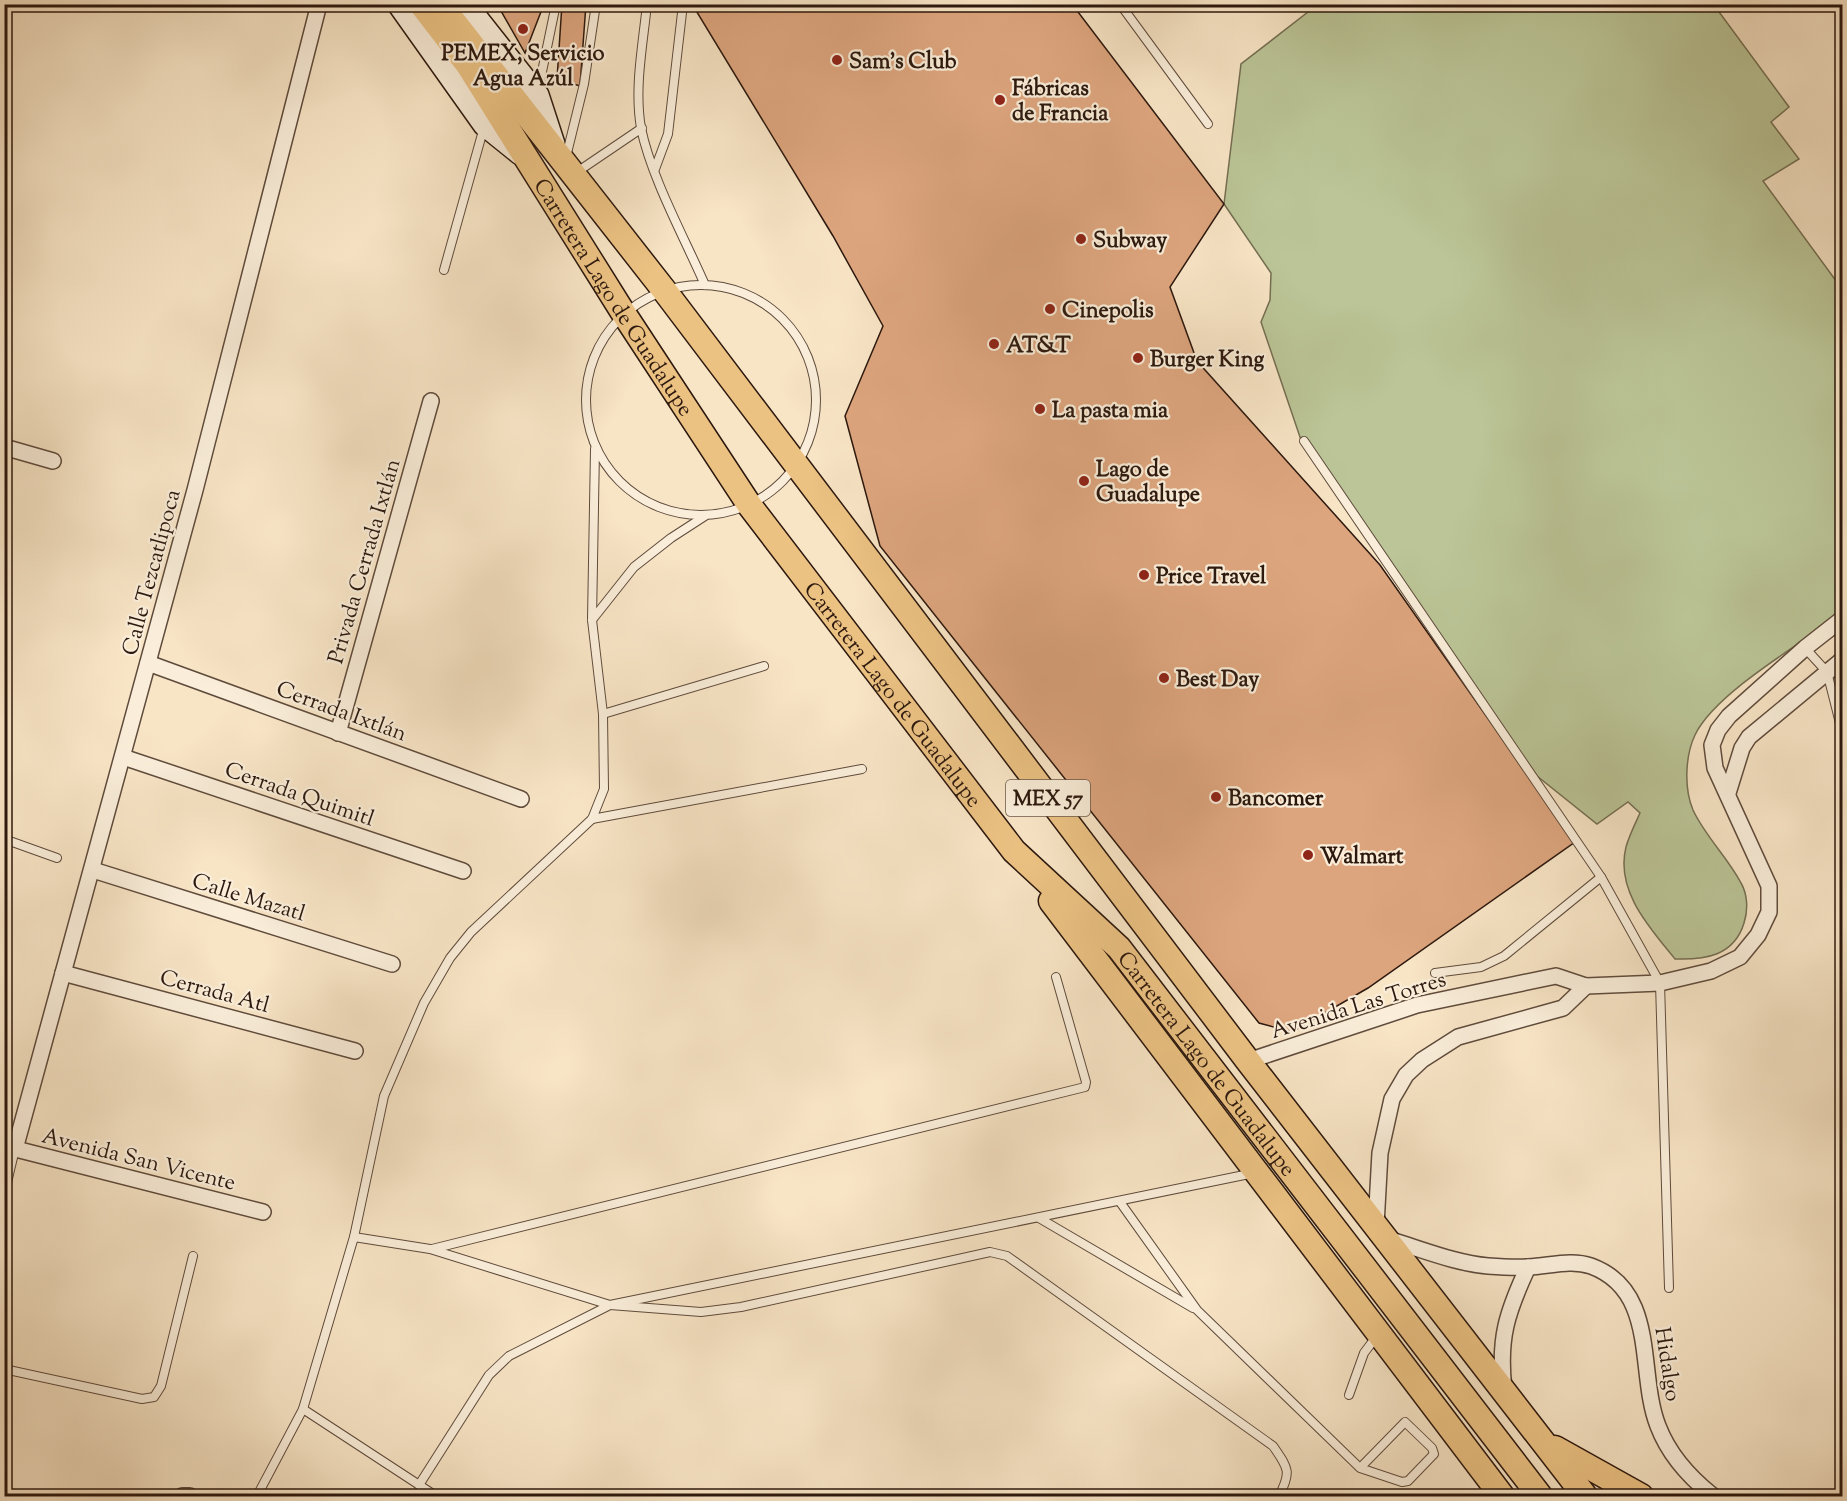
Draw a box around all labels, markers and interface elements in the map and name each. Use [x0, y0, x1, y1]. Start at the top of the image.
marker: PEMEX, Servicio Agua Azúl [516, 22, 530, 36]
place label: PEMEX, Servicio Agua Azúl [441, 39, 605, 96]
place label: Sam's Club [849, 47, 956, 79]
marker: Sam's Club [830, 53, 844, 67]
place label: Fábricas de Francia [1012, 74, 1109, 131]
marker: Fábricas de Francia [993, 93, 1007, 107]
street label: Carretera Lago de Guadalupe [524, 173, 700, 424]
place label: Subway [1093, 226, 1167, 258]
marker: Subway [1074, 232, 1088, 246]
place label: Cinepolis [1062, 296, 1154, 328]
marker: Cinepolis [1043, 302, 1057, 316]
place label: AT&T [1006, 331, 1071, 363]
marker: AT&T [987, 337, 1001, 351]
place label: Burger King [1150, 345, 1265, 377]
marker: Burger King [1131, 351, 1145, 365]
place label: La pasta mia [1052, 396, 1169, 428]
marker: La pasta mia [1033, 402, 1047, 416]
place label: Lago de Guadalupe [1096, 455, 1200, 512]
street label: Privada Cerrada Ixtlán [321, 456, 410, 668]
marker: Lago de Guadalupe [1077, 474, 1091, 488]
street label: Calle Tezcatlipoca [115, 486, 190, 659]
place label: Price Travel [1156, 562, 1267, 594]
marker: Price Travel [1137, 568, 1151, 582]
street label: Carretera Lago de Guadalupe [795, 576, 988, 815]
place label: Best Day [1176, 665, 1259, 697]
marker: Best Day [1157, 671, 1171, 685]
street label: Cerrada Ixtlán [271, 674, 411, 751]
street label: Cerrada Quimitl [220, 755, 378, 836]
road number: MEX 57 [1006, 780, 1090, 816]
place label: Bancomer [1228, 784, 1324, 816]
marker: Bancomer [1209, 790, 1223, 804]
place label: Walmart [1320, 842, 1404, 874]
marker: Walmart [1301, 848, 1315, 862]
street label: Calle Mazatl [188, 866, 309, 931]
street label: Carretera Lago de Guadalupe [1108, 945, 1302, 1184]
street label: Cerrada Atl [156, 963, 273, 1023]
street label: Avenida Las Torres [1267, 965, 1451, 1049]
street label: Avenida San Vicente [38, 1121, 238, 1200]
street label: Hidalgo [1644, 1325, 1688, 1404]

